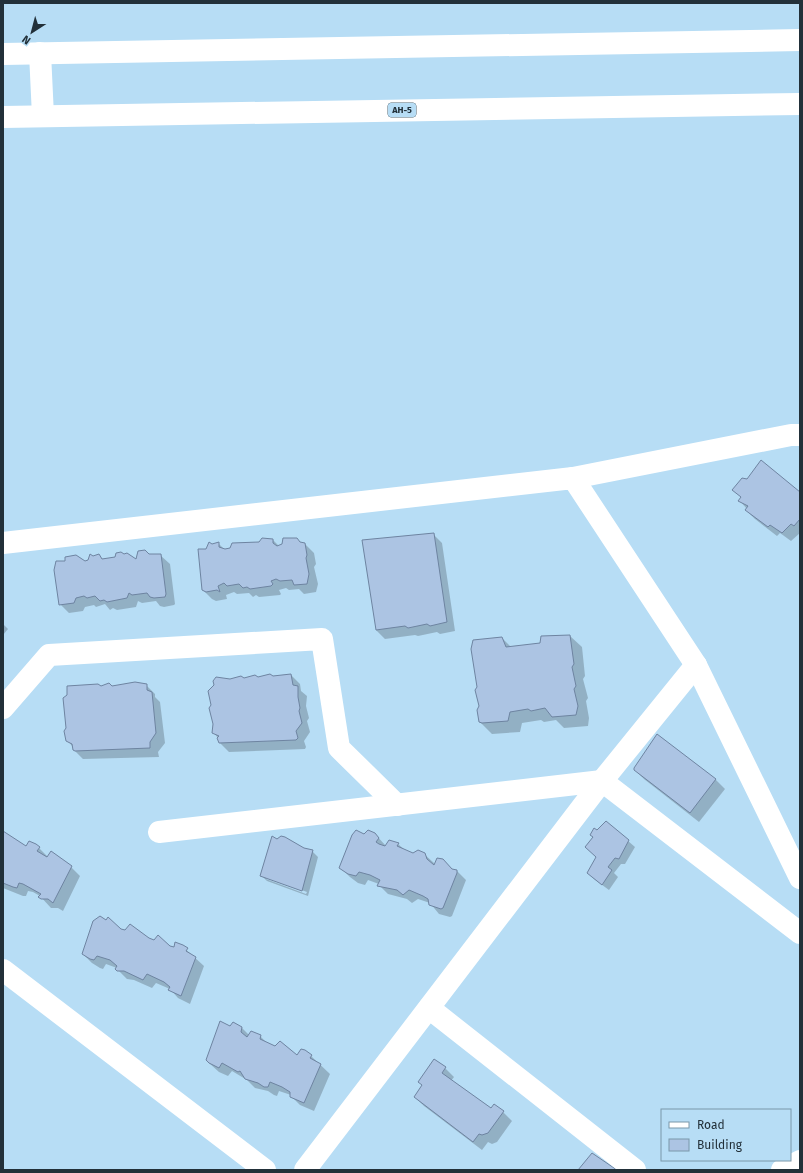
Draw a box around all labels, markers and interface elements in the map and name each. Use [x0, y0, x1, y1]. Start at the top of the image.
north arrow [12, 12, 52, 52]
text: N [20, 32, 33, 47]
road number: AH-5 [388, 103, 416, 117]
legend [661, 1109, 791, 1161]
text: Road [697, 1118, 725, 1132]
text: Building [697, 1138, 743, 1152]

